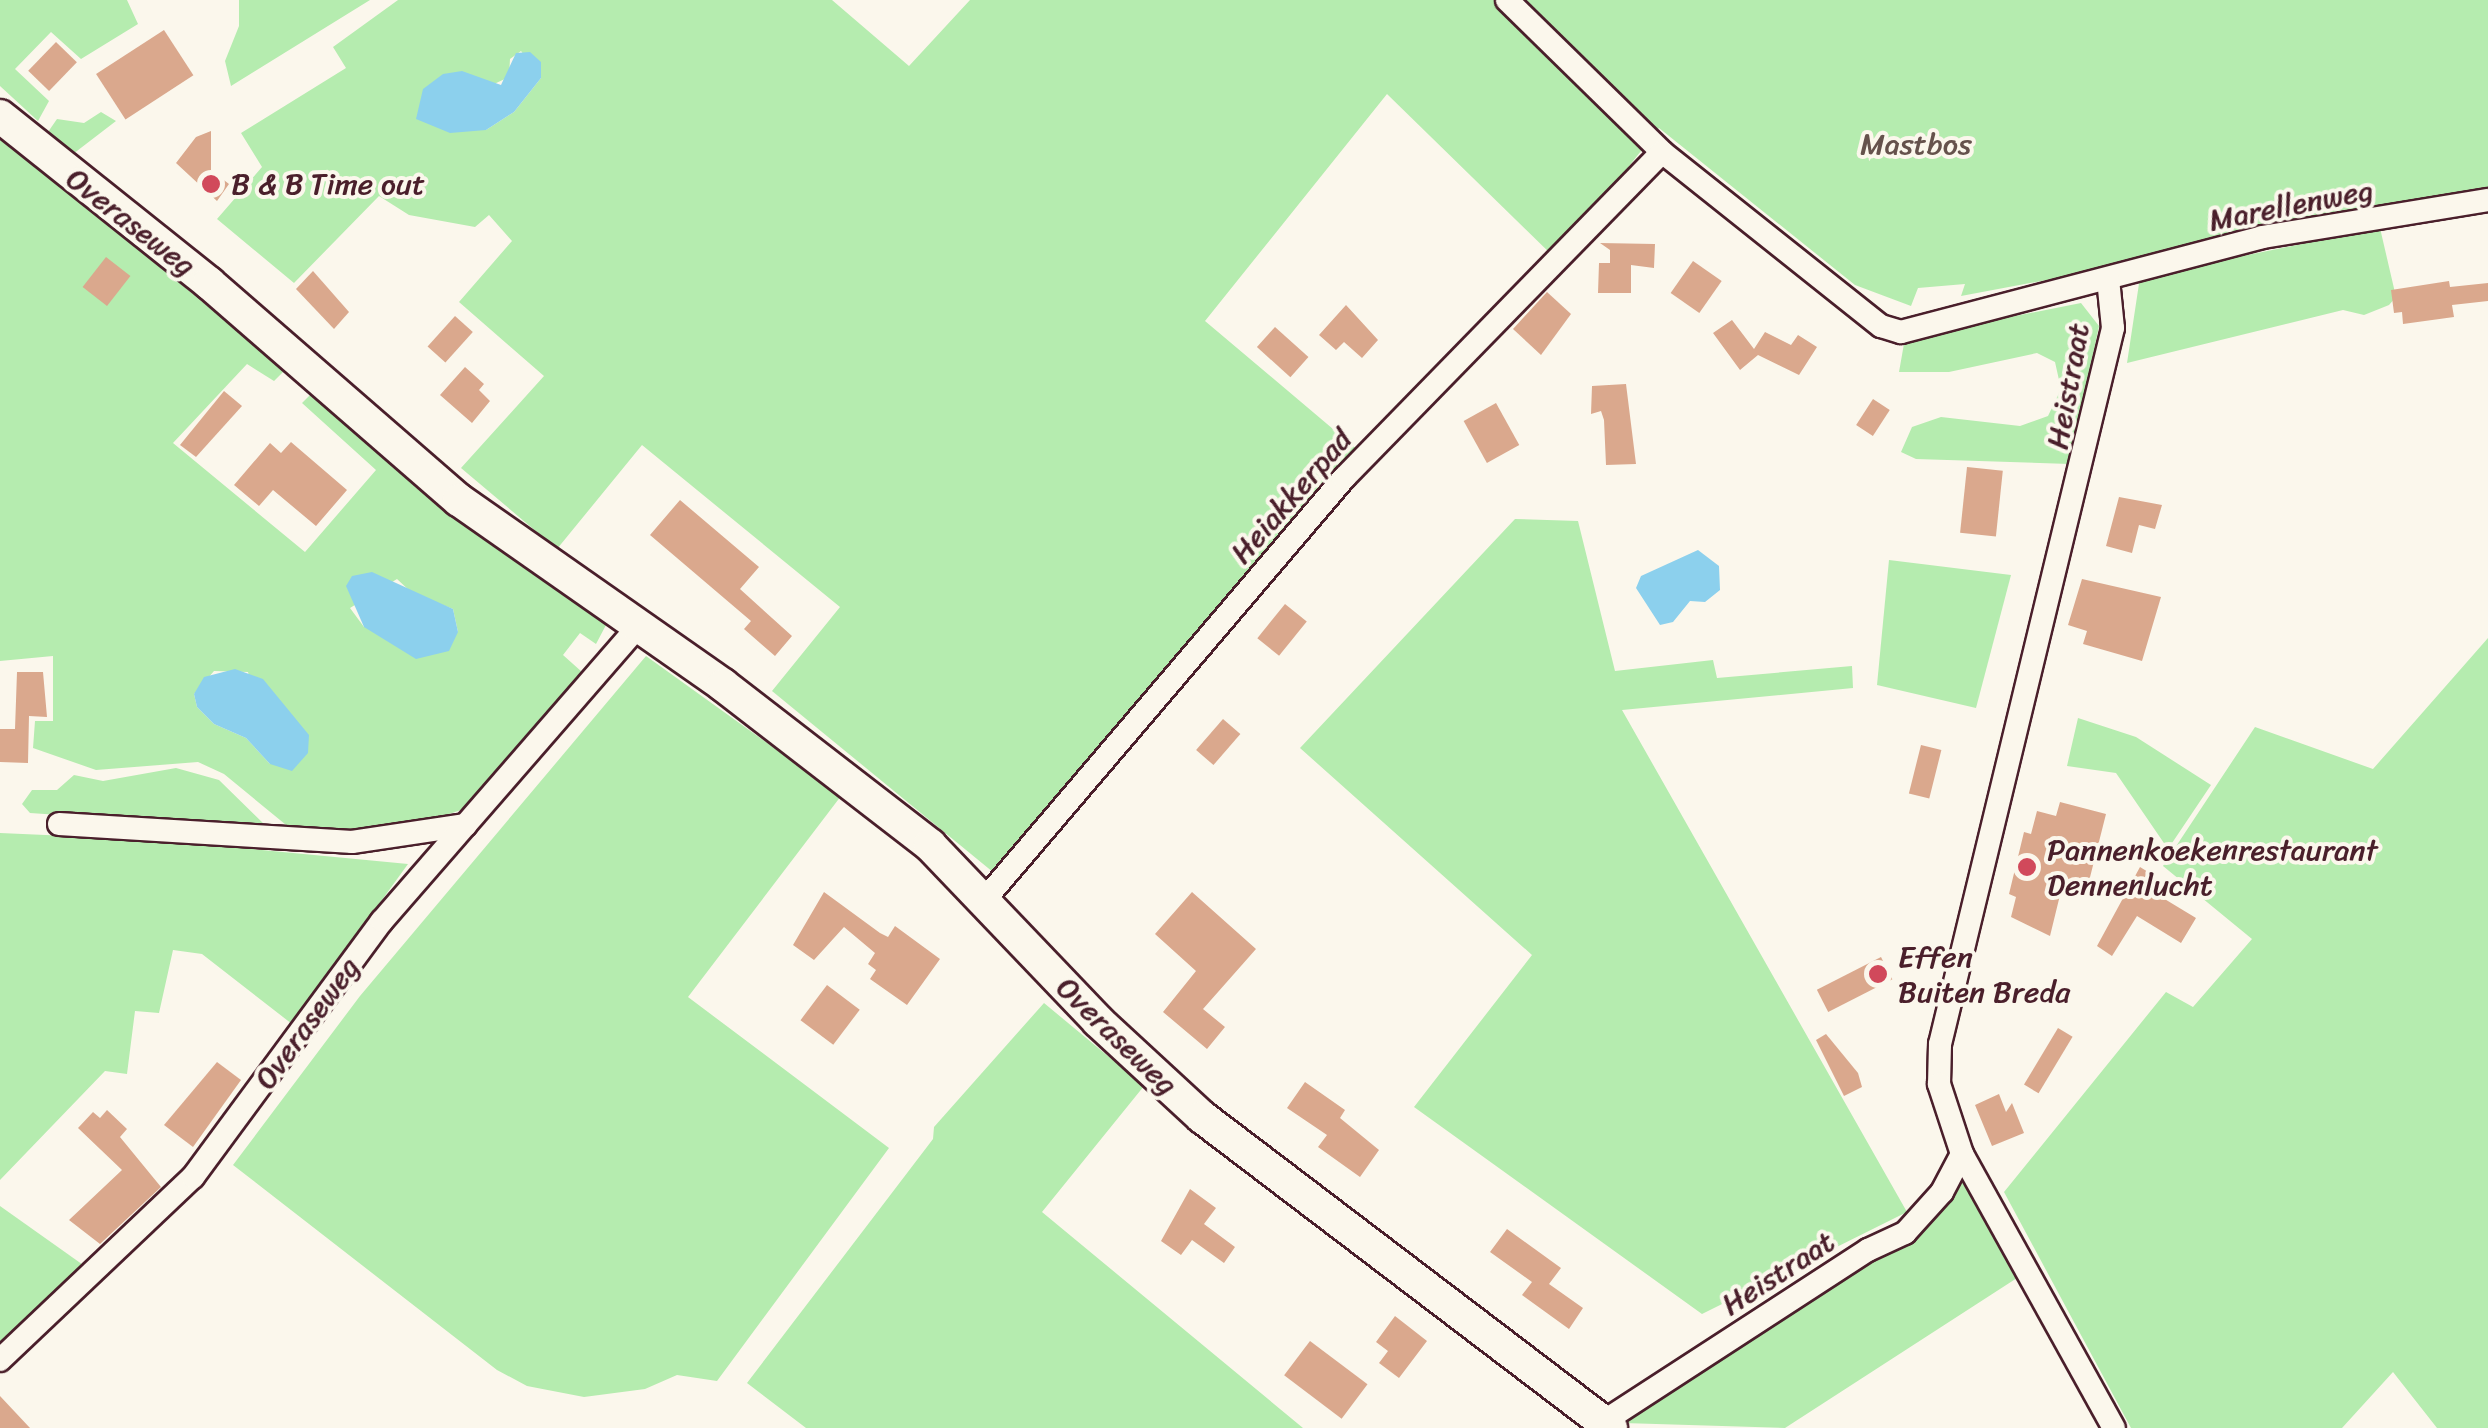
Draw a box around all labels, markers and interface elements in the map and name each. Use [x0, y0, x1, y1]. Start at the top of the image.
park label: Mastbos [1860, 126, 1972, 162]
street label: Overaseweg [59, 160, 203, 284]
place label: B & B Time out [231, 166, 427, 202]
street label: Marellenweg [2206, 171, 2376, 239]
marker: B & B Time out [200, 173, 222, 195]
street label: Heistraat [2039, 320, 2097, 452]
street label: Heiakkerpad [1223, 421, 1359, 571]
place label: Pannenkoekenrestaurant Dennenlucht [2047, 832, 2378, 902]
marker: Pannenkoekenrestaurant Dennenlucht [2016, 856, 2038, 878]
place label: Effen Buiten Breda [1898, 939, 2070, 1010]
street label: Overaseweg [247, 950, 367, 1096]
marker: Effen Buiten Breda [1867, 963, 1889, 985]
street label: Overaseweg [1049, 969, 1185, 1103]
street label: Heistraat [1715, 1223, 1841, 1323]

